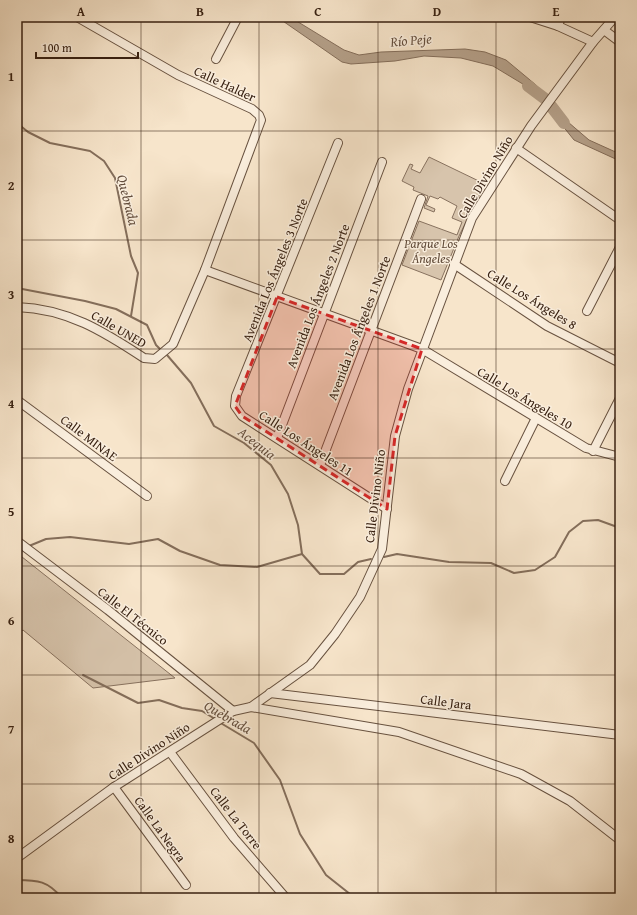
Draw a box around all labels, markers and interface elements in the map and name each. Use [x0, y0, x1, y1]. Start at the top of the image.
text: A [77, 2, 86, 21]
text: B [196, 2, 204, 21]
text: C [314, 2, 322, 21]
text: D [433, 2, 441, 21]
text: E [553, 2, 560, 21]
water label: Río Peje [388, 28, 433, 52]
scale bar [36, 34, 138, 60]
text: 100 m [42, 39, 72, 56]
street label: Calle Halder [191, 61, 260, 107]
text: 1 [8, 67, 14, 86]
street label: Calle Divino Niño [453, 132, 518, 222]
water label: Quebrada [112, 172, 144, 228]
text: 2 [8, 176, 15, 195]
street label: Avenida Los Ángeles 3 Norte [237, 195, 313, 345]
street label: Avenida Los Ángeles 2 Norte [282, 221, 354, 371]
park label: Parque Los Ángeles [403, 234, 458, 268]
street label: Avenida Los Ángeles 1 Norte [323, 253, 395, 403]
street label: Calle Los Ángeles 8 [484, 264, 580, 334]
text: 3 [8, 285, 14, 304]
street label: Calle UNED [88, 306, 150, 353]
street label: Calle Los Ángeles 10 [474, 362, 576, 434]
text: 4 [8, 394, 15, 413]
street label: Calle Los Ángeles 11 [255, 405, 357, 481]
street label: Calle MINAE [56, 410, 122, 466]
water label: Acequia [233, 421, 280, 464]
street label: Calle Divino Niño [360, 448, 390, 544]
text: 5 [8, 502, 15, 521]
street label: Calle El Técnico [94, 582, 173, 650]
text: 6 [8, 611, 15, 630]
street label: Calle Jara [419, 689, 473, 715]
water label: Quebrada [201, 695, 256, 739]
street label: Calle Divino Niño [104, 717, 194, 785]
text: 7 [8, 720, 15, 739]
street label: Calle La Torre [205, 783, 267, 853]
street label: Calle La Negra [130, 792, 191, 867]
text: 8 [8, 829, 15, 848]

